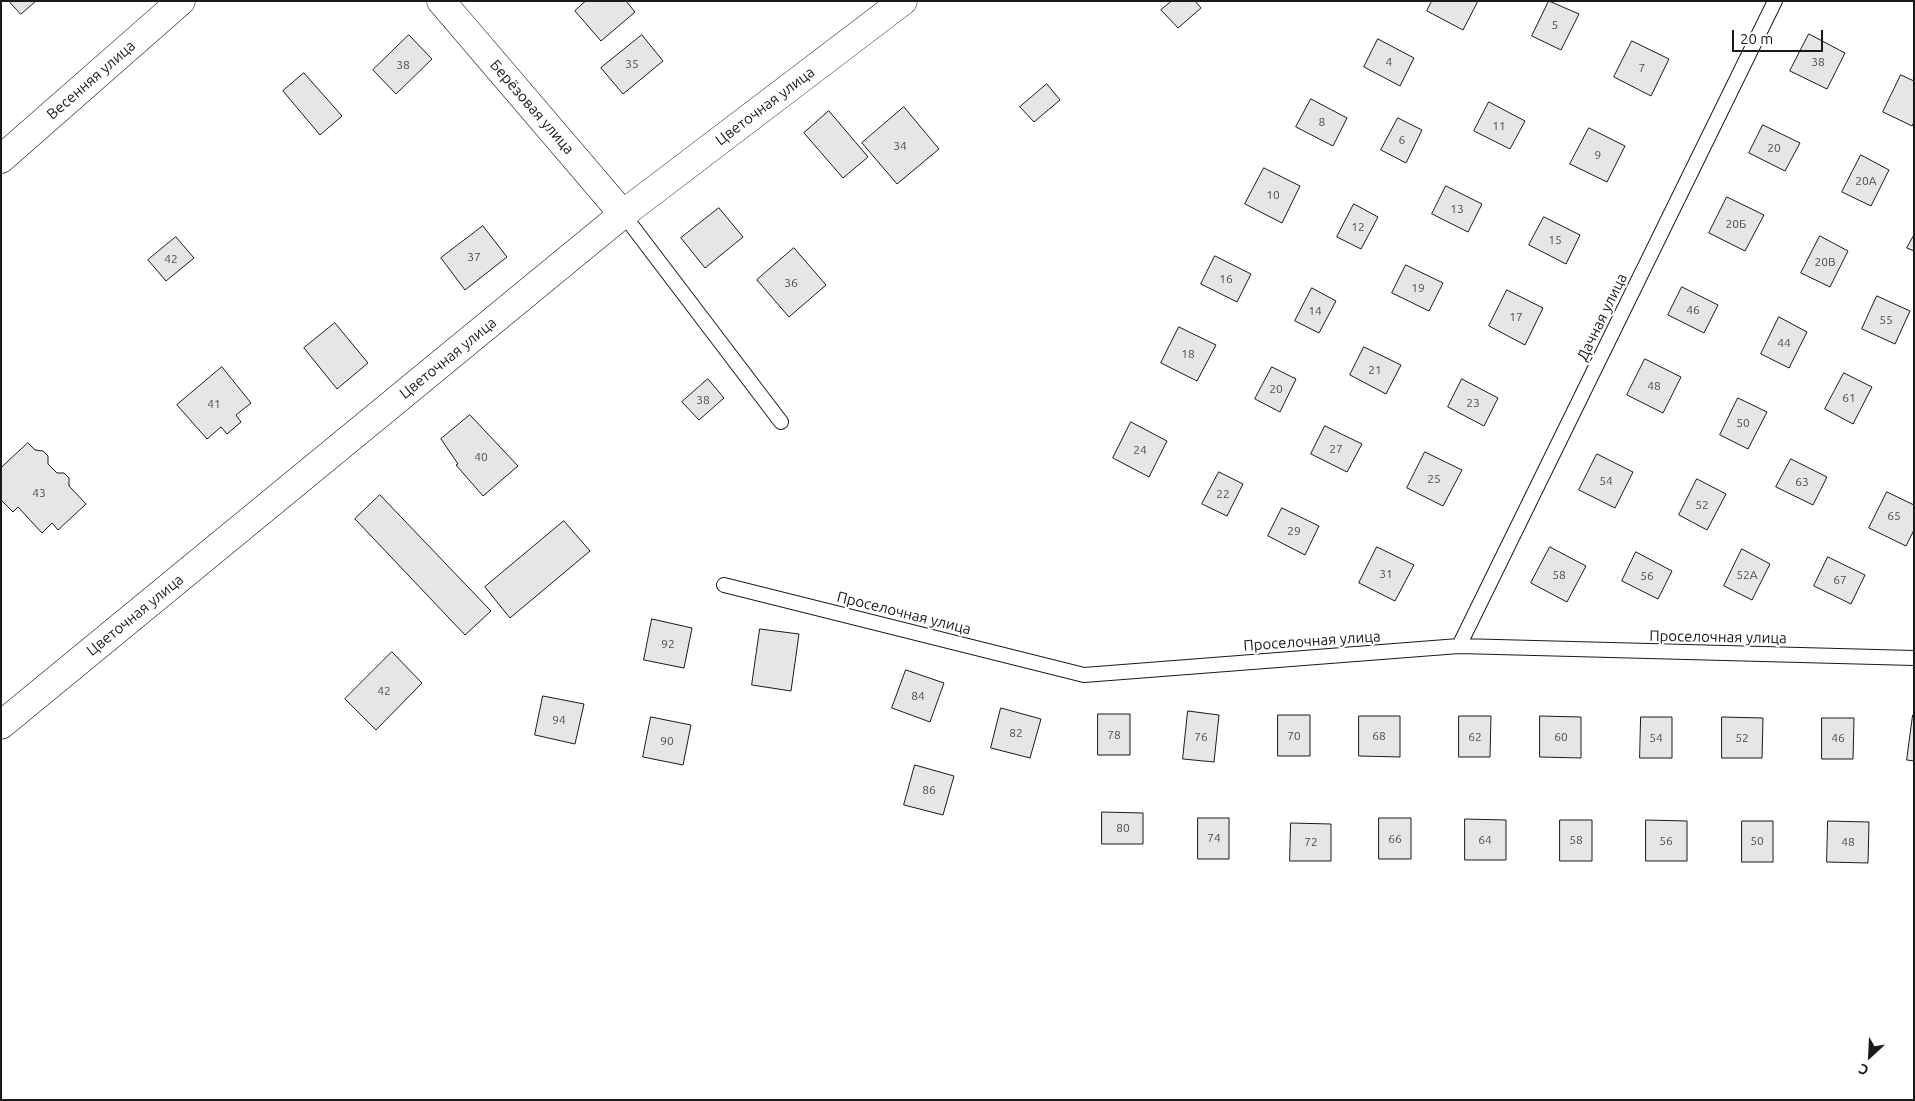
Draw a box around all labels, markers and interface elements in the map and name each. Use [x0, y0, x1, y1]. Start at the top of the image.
house number: 5 [1552, 18, 1558, 32]
scale bar [1735, 20, 1826, 52]
text: 20 m [1740, 30, 1773, 47]
street label: Весенняя улица [43, 37, 139, 123]
house number: 4 [1386, 55, 1392, 69]
house number: 38 [1811, 55, 1825, 69]
street label: Берёзовая улица [486, 56, 578, 158]
house number: 35 [625, 57, 639, 71]
house number: 38 [396, 58, 410, 72]
house number: 7 [1639, 61, 1645, 75]
street label: Цветочная улица [712, 63, 818, 149]
house number: 8 [1319, 115, 1325, 129]
house number: 11 [1492, 119, 1506, 133]
house number: 6 [1399, 133, 1405, 147]
house number: 34 [893, 139, 907, 153]
house number: 20 [1767, 141, 1781, 155]
house number: 9 [1595, 148, 1601, 162]
house number: 20А [1855, 174, 1877, 188]
house number: 10 [1266, 188, 1280, 202]
house number: 13 [1450, 202, 1464, 216]
house number: 20Б [1726, 217, 1746, 231]
house number: 12 [1351, 220, 1365, 234]
house number: 15 [1548, 233, 1562, 247]
house number: 37 [467, 250, 481, 264]
house number: 42 [164, 252, 178, 266]
house number: 20В [1814, 255, 1836, 269]
street label: Дачная улица [1573, 270, 1631, 364]
house number: 16 [1219, 272, 1233, 286]
house number: 36 [784, 276, 798, 290]
house number: 19 [1411, 281, 1425, 295]
house number: 46 [1686, 303, 1700, 317]
house number: 14 [1308, 304, 1322, 318]
house number: 17 [1509, 310, 1523, 324]
street label: Цветочная улица [396, 313, 500, 403]
house number: 55 [1879, 313, 1893, 327]
house number: 44 [1777, 336, 1791, 350]
house number: 18 [1181, 347, 1195, 361]
house number: 21 [1368, 363, 1382, 377]
house number: 48 [1647, 379, 1661, 393]
house number: 20 [1269, 382, 1283, 396]
house number: 61 [1842, 391, 1856, 405]
house number: 38 [696, 393, 710, 407]
house number: 23 [1466, 396, 1480, 410]
house number: 41 [207, 397, 221, 411]
house number: 50 [1736, 416, 1750, 430]
house number: 27 [1329, 442, 1343, 456]
house number: 24 [1133, 443, 1147, 457]
house number: 40 [474, 450, 488, 464]
house number: 25 [1427, 472, 1441, 486]
house number: 54 [1599, 474, 1613, 488]
house number: 63 [1795, 475, 1809, 489]
house number: 43 [32, 486, 46, 500]
house number: 22 [1216, 487, 1230, 501]
house number: 52 [1695, 498, 1709, 512]
house number: 65 [1887, 509, 1901, 523]
house number: 29 [1287, 524, 1301, 538]
house number: 31 [1379, 567, 1393, 581]
house number: 58 [1552, 568, 1566, 582]
house number: 52А [1736, 568, 1758, 582]
house number: 56 [1640, 569, 1654, 583]
street label: Цветочная улица [83, 570, 187, 660]
house number: 67 [1833, 573, 1847, 587]
street label: Проселочная улица [835, 588, 973, 638]
street label: Проселочная улица [1243, 627, 1381, 655]
street label: Проселочная улица [1649, 627, 1787, 647]
house number: 92 [661, 637, 675, 651]
house number: 42 [377, 684, 391, 698]
house number: 84 [911, 689, 925, 703]
house number: 94 [552, 713, 566, 727]
house number: 82 [1009, 726, 1023, 740]
house number: 78 [1107, 728, 1121, 742]
house number: 70 [1287, 729, 1301, 743]
house number: 68 [1372, 729, 1386, 743]
house number: 76 [1194, 730, 1208, 744]
house number: 62 [1468, 730, 1482, 744]
house number: 60 [1554, 730, 1568, 744]
house number: 54 [1649, 731, 1663, 745]
house number: 52 [1735, 731, 1749, 745]
house number: 46 [1831, 731, 1845, 745]
house number: 90 [660, 734, 674, 748]
house number: 86 [922, 783, 936, 797]
house number: 80 [1116, 821, 1130, 835]
house number: 74 [1207, 831, 1221, 845]
house number: 66 [1388, 832, 1402, 846]
house number: 64 [1478, 833, 1492, 847]
house number: 58 [1569, 833, 1583, 847]
house number: 56 [1659, 834, 1673, 848]
house number: 50 [1750, 834, 1764, 848]
house number: 72 [1304, 835, 1318, 849]
house number: 48 [1841, 835, 1855, 849]
north arrow [1845, 1031, 1895, 1081]
text: С [1856, 1060, 1871, 1079]

